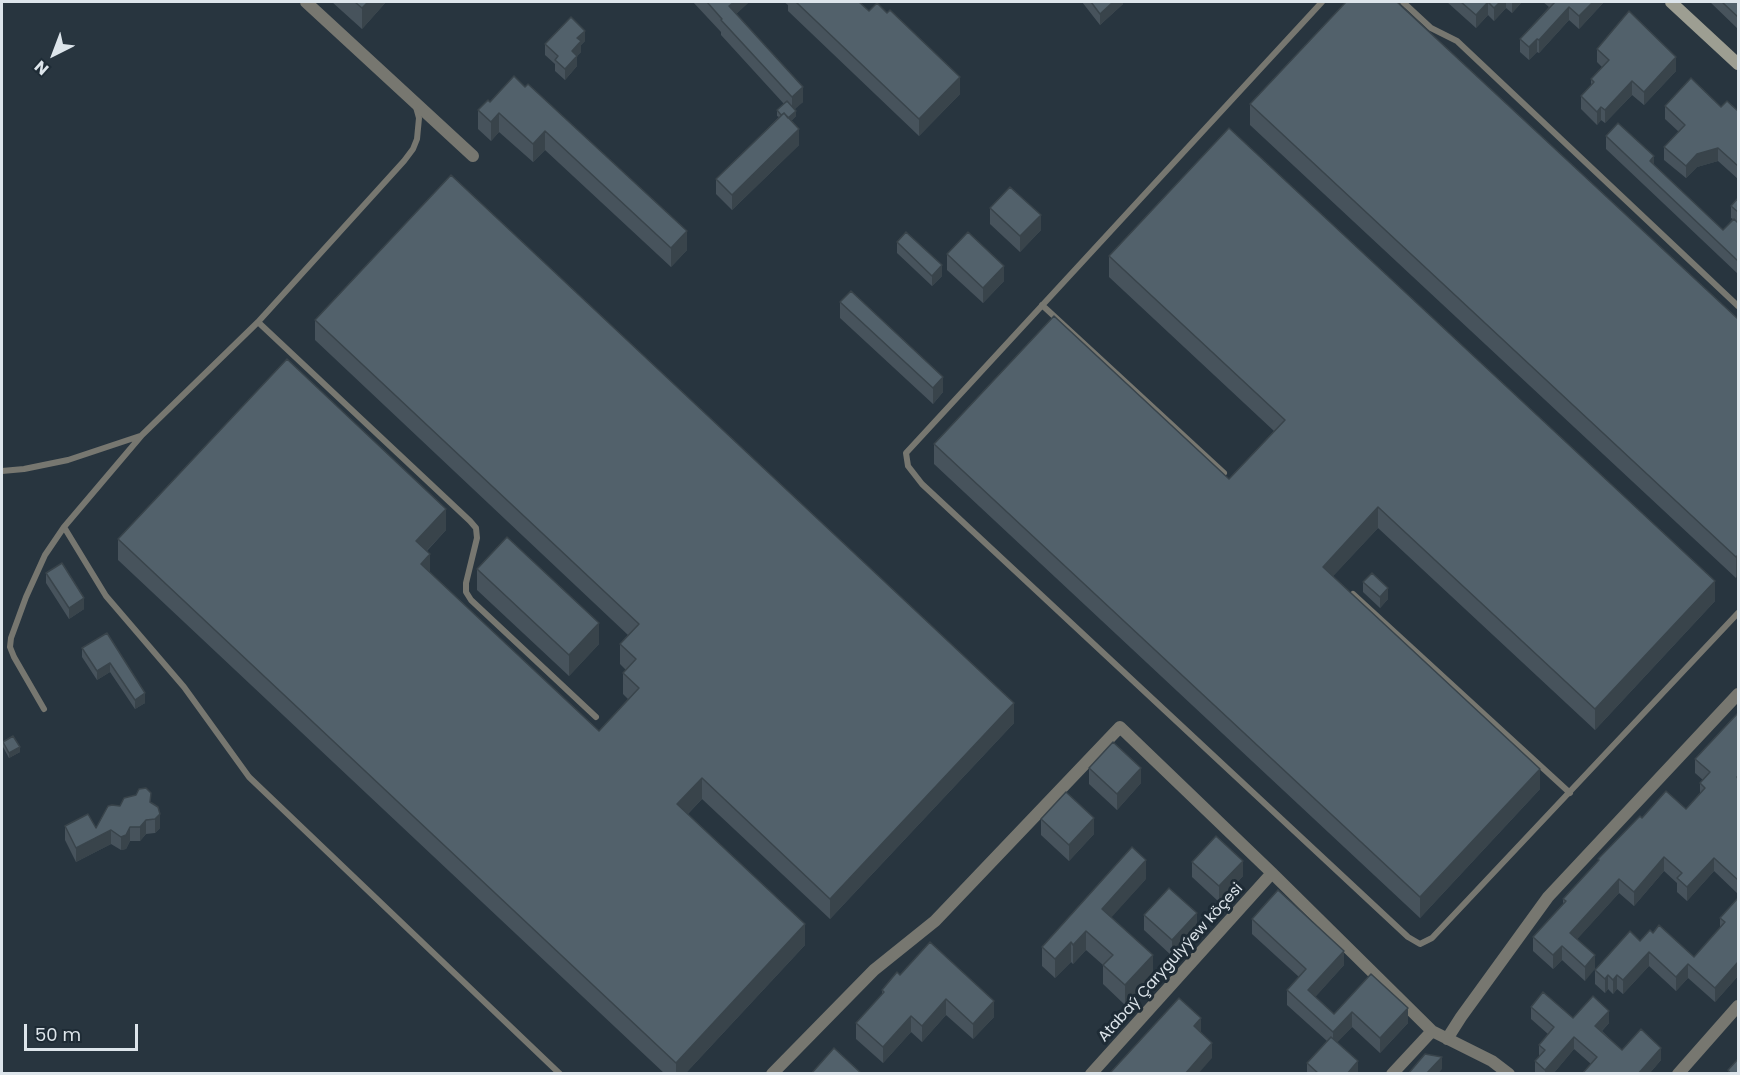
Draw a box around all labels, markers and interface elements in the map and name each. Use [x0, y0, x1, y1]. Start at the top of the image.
north arrow [24, 24, 84, 84]
text: N [29, 55, 54, 80]
street label: Atabaý Çarygulyýew köçesi [1095, 880, 1247, 1046]
scale bar [27, 1012, 141, 1050]
text: 50 m [35, 1022, 81, 1047]

